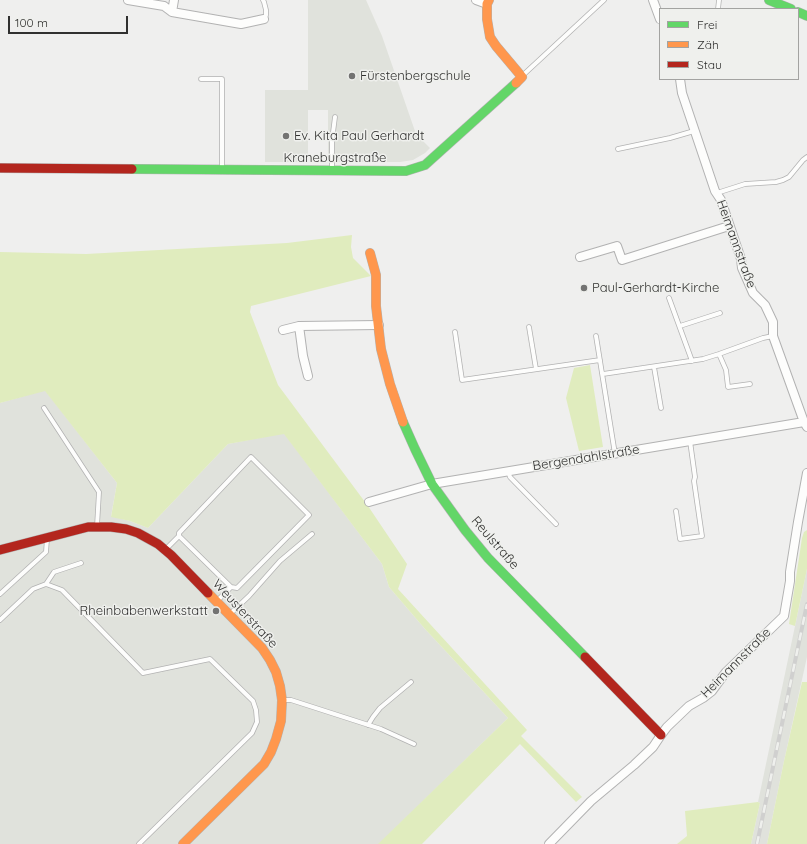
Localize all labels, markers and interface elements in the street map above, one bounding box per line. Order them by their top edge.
scale bar [10,8,130,34]
legend [659,8,799,80]
text: 100 m [15,15,48,30]
text: Frei [697,17,717,32]
text: Zäh [697,37,719,52]
text: Stau [697,57,722,72]
place label: Fürstenbergschule [360,68,471,84]
marker: Fürstenbergschule [347,71,357,81]
place label: Ev. Kita Paul Gerhardt [294,128,424,144]
marker: Ev. Kita Paul Gerhardt [281,131,291,141]
street label: Kraneburgstraße [284,150,386,166]
street label: Heimannstraße [713,198,759,290]
place label: Paul-Gerhardt-Kirche [592,280,719,296]
marker: Paul-Gerhardt-Kirche [579,283,589,293]
street label: Bergendahlstraße [531,442,641,474]
street label: Reulstraße [468,513,522,573]
street label: Weusterstraße [209,576,281,652]
place label: Rheinbabenwerkstatt [80,603,208,619]
marker: Rheinbabenwerkstatt [211,606,221,616]
street label: Heimannstraße [698,625,774,701]

